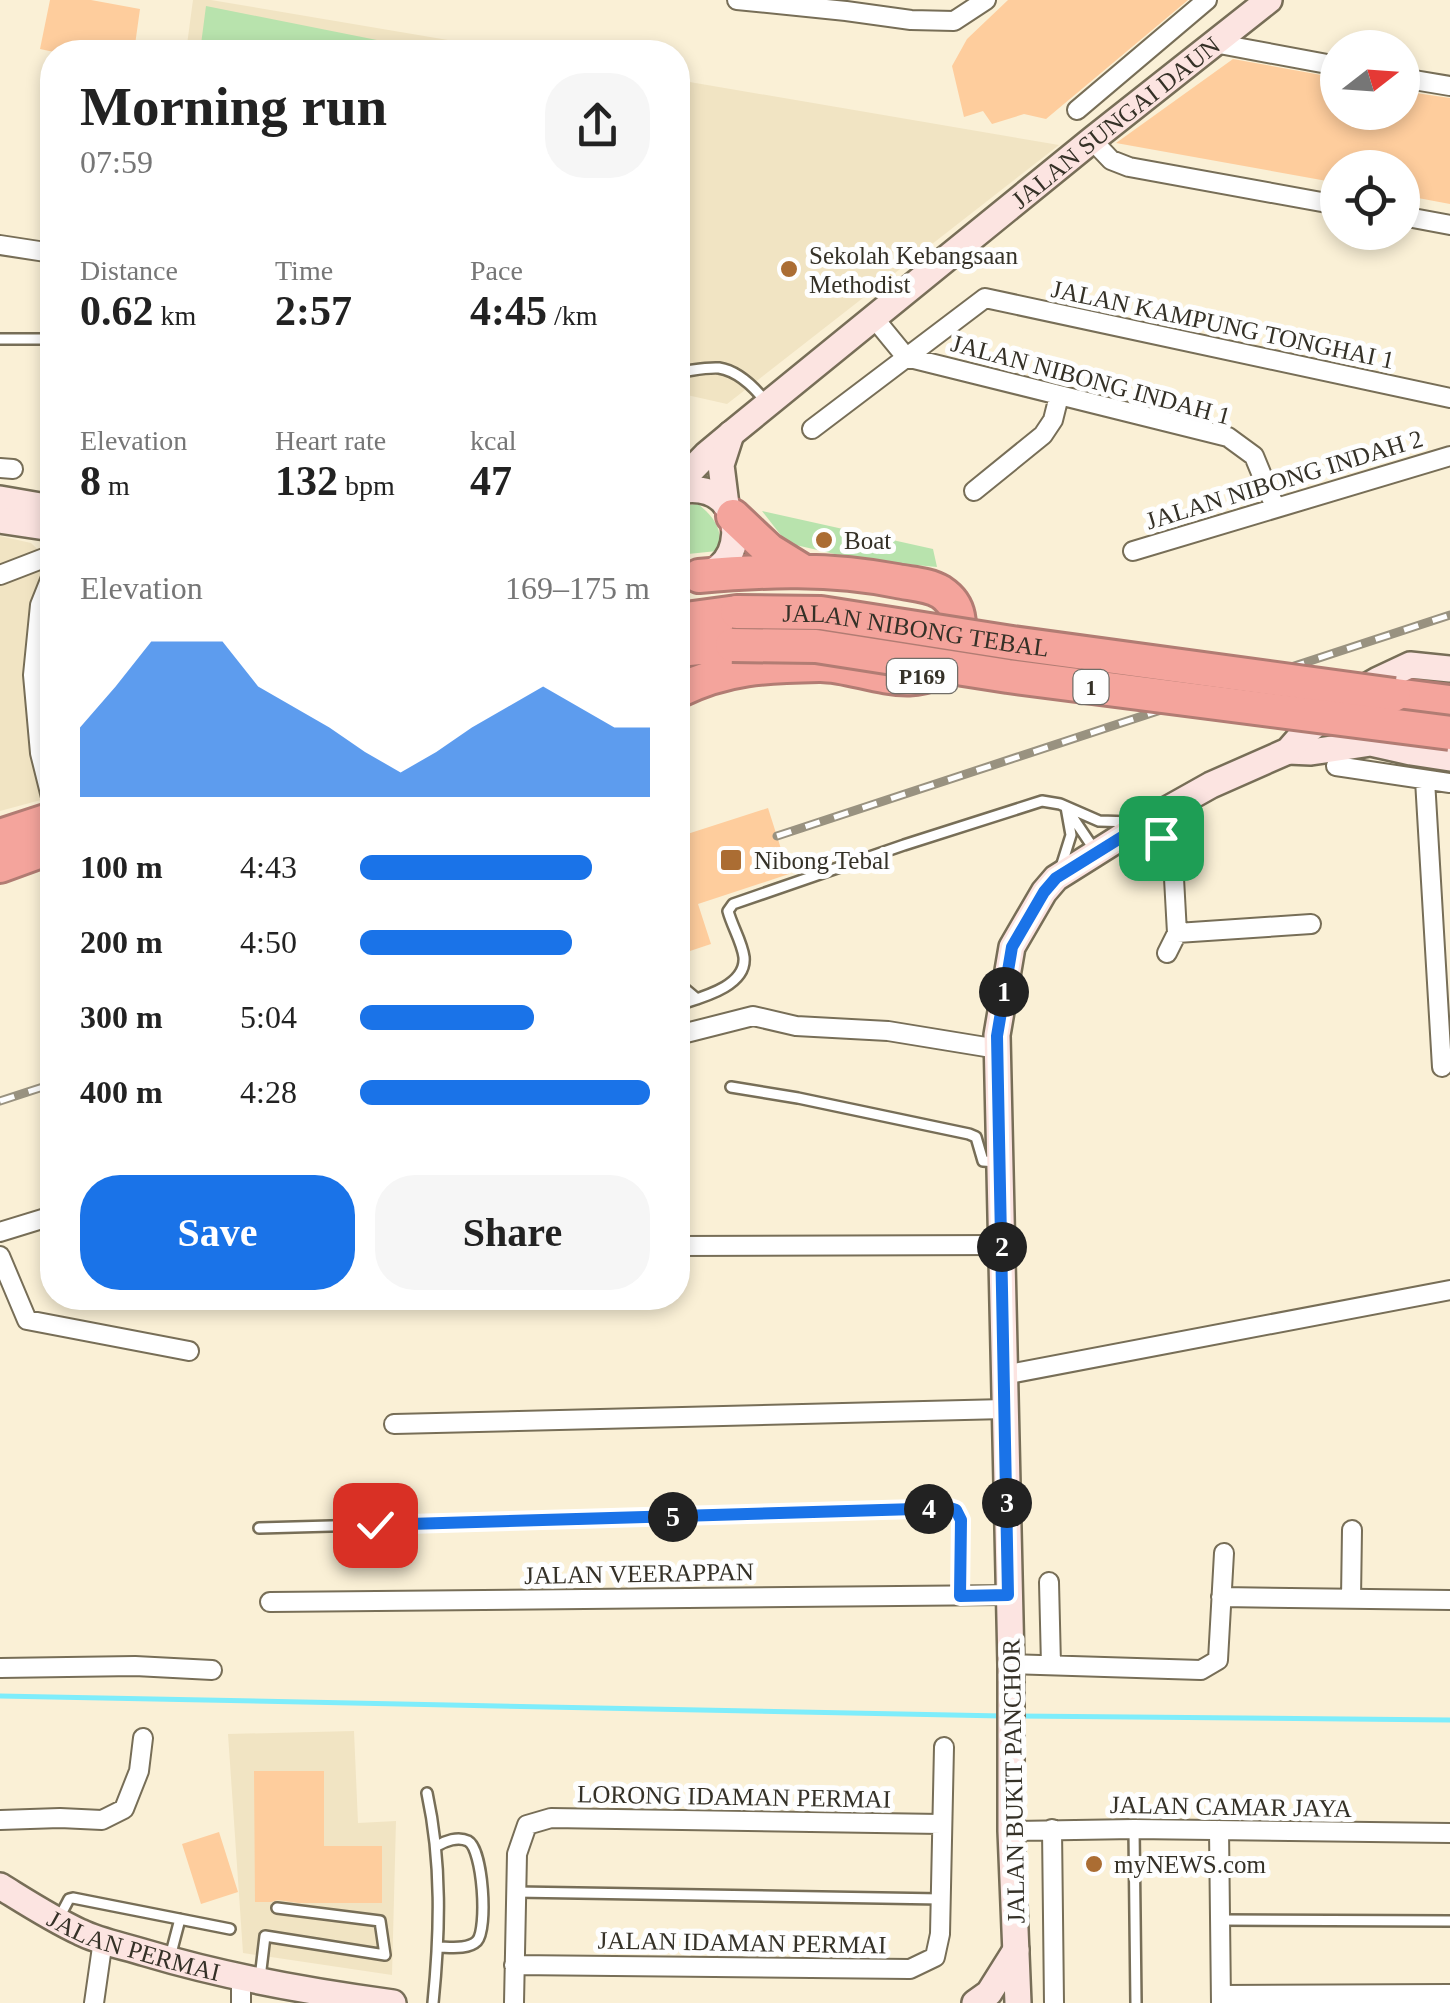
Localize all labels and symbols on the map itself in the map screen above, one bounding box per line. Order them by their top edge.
north arrow [1320,30,1420,130]
street label: JALAN SUNGAI DAUN [1006,31,1225,214]
place label: Sekolah Kebangsaan Methodist [809,242,1018,298]
marker: Sekolah Kebangsaan Methodist [778,258,800,280]
street label: JALAN KAMPUNG TONGHAI 1 [1049,275,1397,374]
street label: JALAN NIBONG INDAH 1 [948,329,1234,430]
street label: JALAN NIBONG INDAH 2 [1142,424,1426,535]
place label: Boat [844,527,891,554]
marker: Boat [813,529,835,551]
street label: JALAN NIBONG TEBAL [782,600,1051,662]
road number: P169 [887,659,957,693]
road number: 1 [1074,670,1108,704]
pin [1119,796,1204,881]
marker: Nibong Tebal [718,847,744,873]
place label: Nibong Tebal [754,847,890,874]
pin: 1 [979,967,1029,1017]
pin: 2 [977,1222,1027,1272]
pin: 3 [982,1478,1032,1528]
pin [333,1483,418,1568]
pin: 4 [904,1484,954,1534]
pin: 5 [648,1492,698,1542]
street label: JALAN VEERAPPAN [524,1558,754,1589]
street label: JALAN BUKIT PANCHOR [998,1638,1029,1924]
street label: LORONG IDAMAN PERMAI [577,1780,891,1813]
street label: JALAN CAMAR JAYA [1110,1791,1352,1822]
place label: myNEWS.com [1114,1851,1267,1878]
marker: myNEWS.com [1083,1853,1105,1875]
street label: JALAN PERMAI [43,1905,223,1986]
street label: JALAN IDAMAN PERMAI [597,1926,887,1959]

